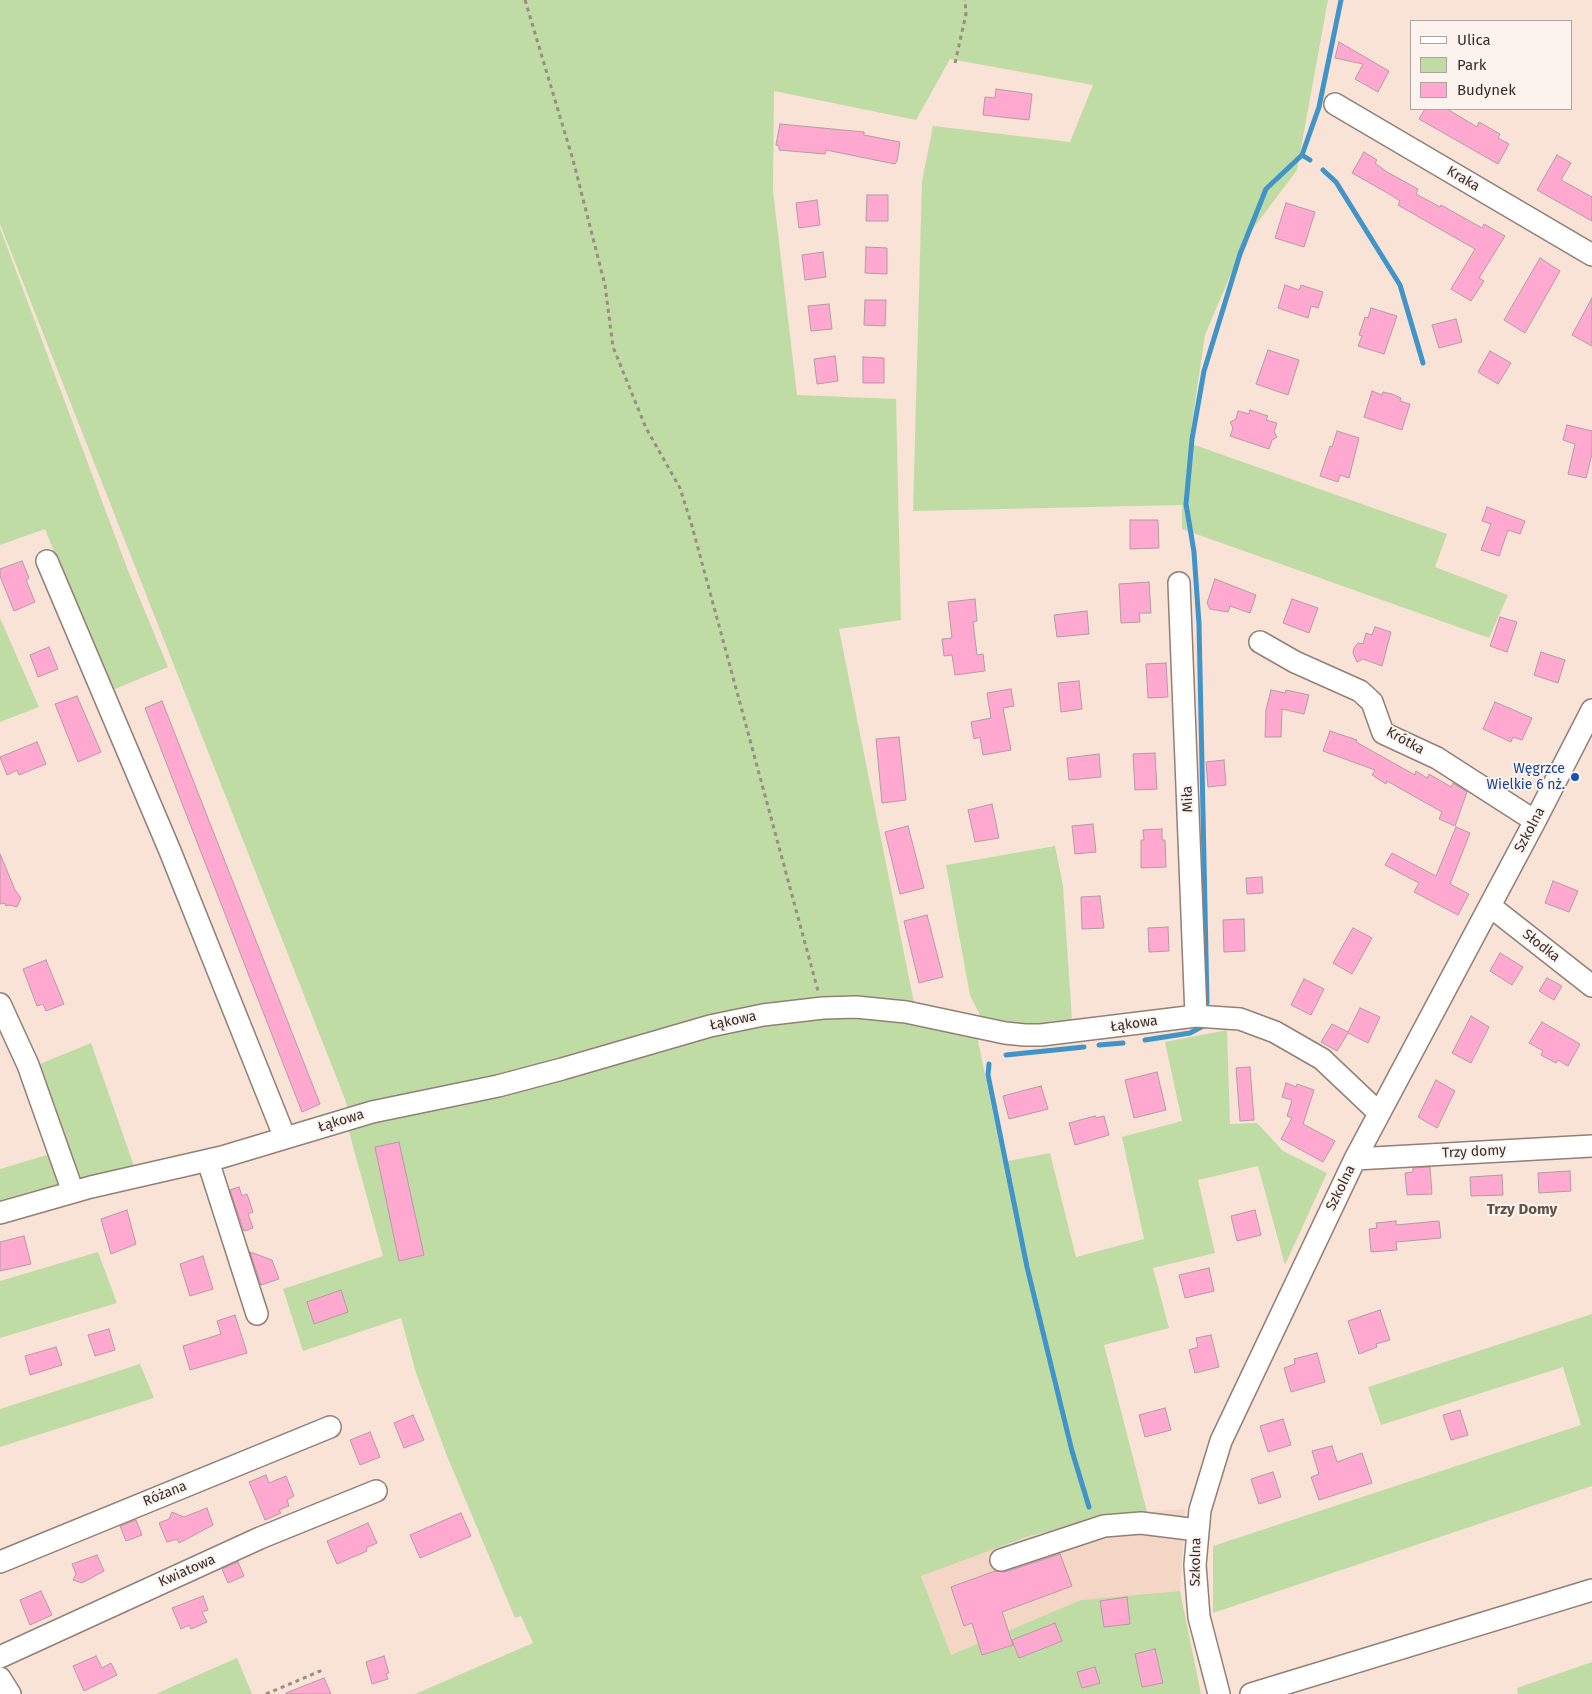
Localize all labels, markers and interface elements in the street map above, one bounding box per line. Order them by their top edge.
legend [1410,20,1572,110]
text: Ulica [1457,31,1491,49]
text: Park [1457,56,1487,74]
text: Budynek [1457,81,1516,99]
street label: Kraka [1443,163,1483,195]
street label: Krótka [1383,724,1427,758]
place label: Węgrzce Wielkie 6 nż. [1486,761,1565,794]
marker: Węgrzce Wielkie 6 nż. [1569,771,1581,783]
street label: Miła [1179,785,1197,813]
street label: Szkolna [1511,805,1549,855]
street label: Słodka [1519,926,1563,966]
street label: Łąkowa [708,1008,758,1034]
street label: Łąkowa [1109,1012,1159,1036]
street label: Łąkowa [316,1106,366,1136]
street label: Trzy domy [1442,1142,1506,1162]
street label: Szkolna [1323,1162,1359,1214]
district label: Trzy Domy [1487,1201,1557,1219]
street label: Różana [141,1478,189,1510]
street label: Szkolna [1187,1537,1205,1587]
street label: Kwiatowa [156,1551,218,1591]

